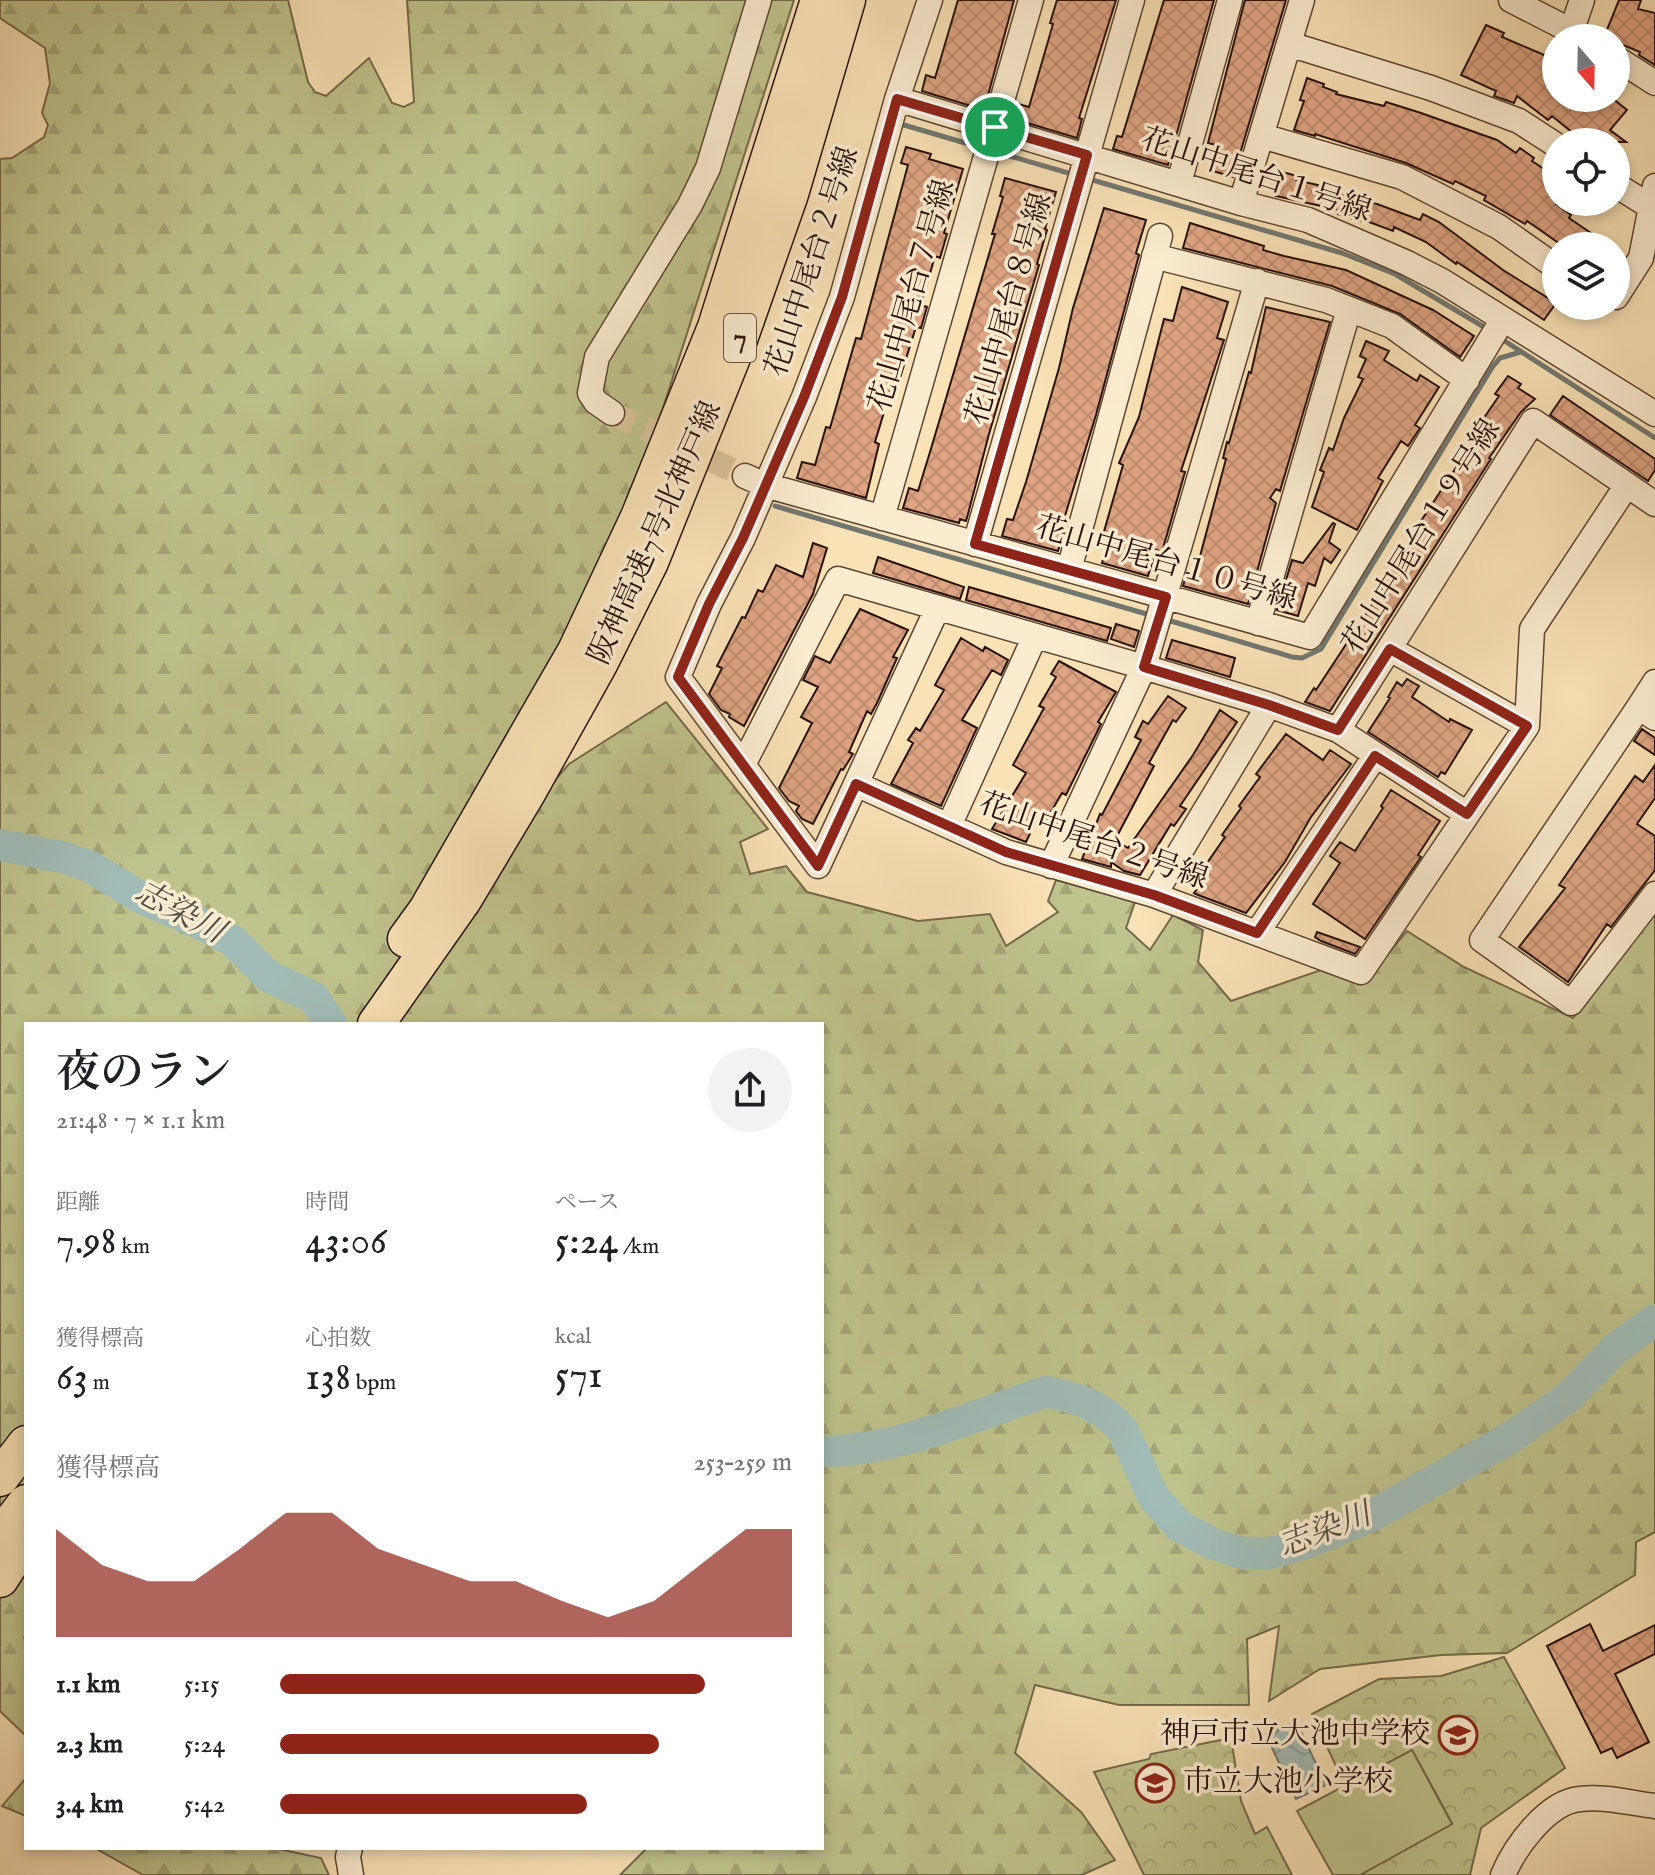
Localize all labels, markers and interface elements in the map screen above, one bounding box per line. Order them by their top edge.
north arrow [1542,24,1630,112]
map controls [1542,24,1630,320]
pin [961,93,1029,161]
icon: arrive [973,105,1017,149]
street label: 花山中尾台１号線 [1136,121,1376,231]
button: locate [1542,128,1630,216]
street label: 花山中尾台２号線 [758,142,868,382]
street label: 花山中尾台７号線 [862,175,964,417]
street label: 花山中尾台８号線 [959,188,1061,430]
button: layers [1542,232,1630,320]
road number: 7 [724,314,756,362]
street label: 阪神高速7号北神戸線 [581,396,731,670]
street label: 花山中尾台１９号線 [1334,412,1510,662]
street label: 花山中尾台１０号線 [1031,509,1301,619]
street label: 花山中尾台２号線 [973,785,1213,899]
water label: 志染川 [127,872,234,955]
text: 夜のラン [56,1046,232,1102]
button: share [708,1048,792,1132]
text: 21:48 · 7 × 1.1 km [56,1104,225,1137]
text: 距離 [56,1189,100,1217]
text: 時間 [305,1189,349,1217]
text: ペース [555,1189,620,1217]
text: 7.98 [56,1217,116,1268]
text: 43:06 [305,1217,387,1268]
text: 5:24 [555,1217,618,1268]
text: km [116,1233,150,1261]
text: /km [618,1233,659,1261]
text: kcal [555,1323,591,1351]
text: 獲得標高 [56,1325,144,1353]
text: 心拍数 [305,1325,371,1353]
text: 571 [555,1351,603,1402]
text: 63 [56,1353,88,1404]
text: 138 [305,1353,351,1404]
text: m [88,1369,110,1397]
text: bpm [351,1369,396,1397]
text: 253–259 m [693,1446,792,1479]
text: 獲得標高 [56,1452,160,1485]
water label: 志染川 [1273,1494,1380,1567]
text: 1.1 km [56,1668,121,1701]
text: 5:15 [184,1668,219,1701]
school or university icon: 神戸市立大池中学校 [1437,1714,1479,1756]
place label: 神戸市立大池中学校 [1160,1716,1430,1754]
text: 2.3 km [56,1728,123,1761]
text: 5:24 [184,1728,225,1761]
school or university icon: 市立大池小学校 [1134,1762,1176,1804]
place label: 市立大池小学校 [1183,1764,1393,1802]
text: 3.4 km [56,1788,124,1821]
text: 5:42 [184,1788,225,1821]

